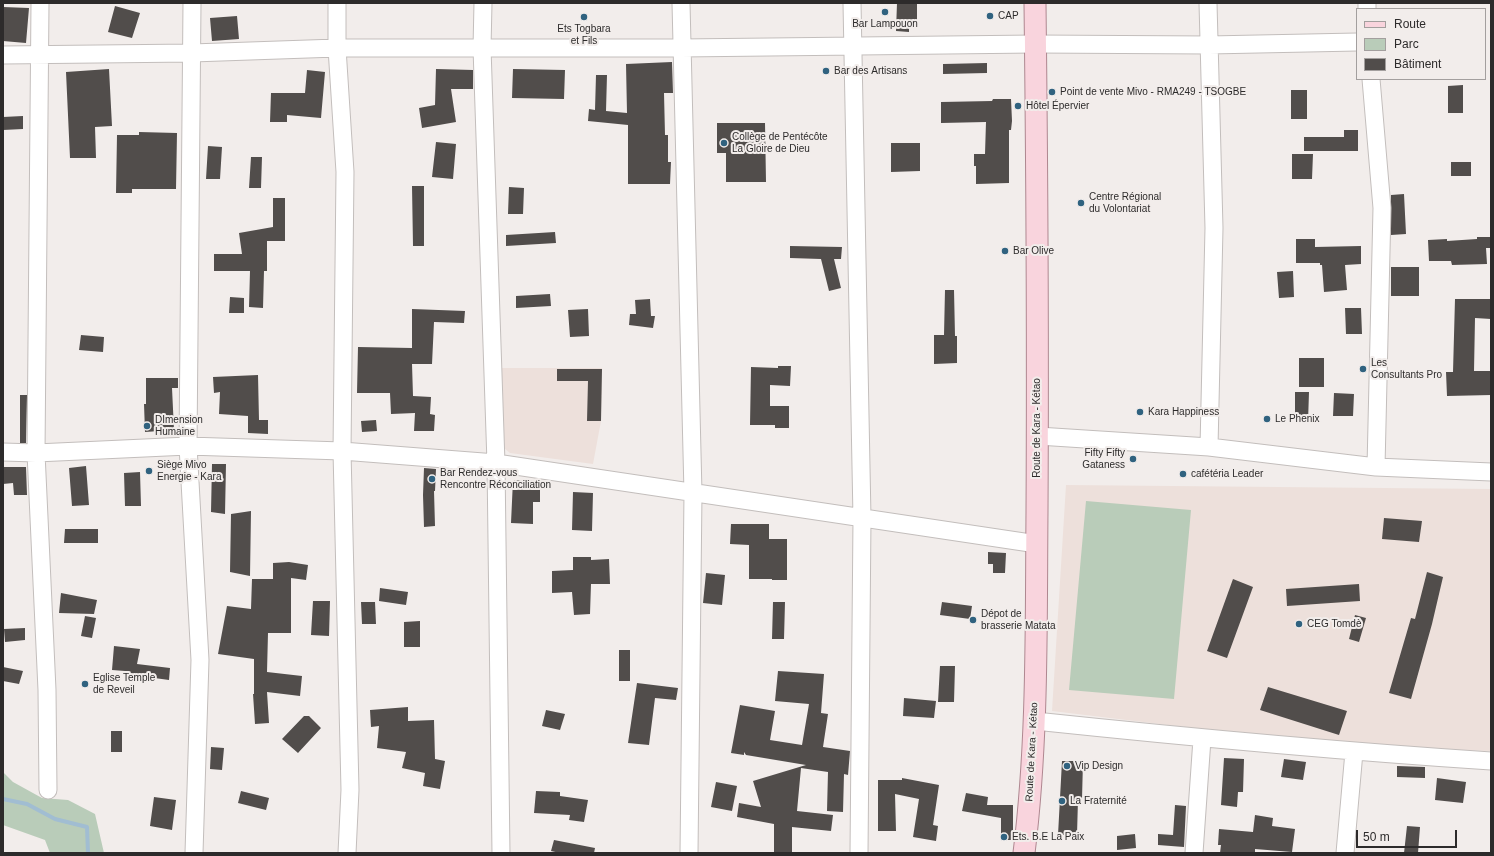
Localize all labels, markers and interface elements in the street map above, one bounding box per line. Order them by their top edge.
marker: Bar Lampouon [880,7,890,17]
legend [1356,8,1486,80]
place label: CAP [998,10,1019,22]
marker: CAP [985,11,995,21]
marker: Ets Togbara et Fils [579,12,589,22]
text: Route [1394,17,1426,31]
place label: Bar Lampouon [852,18,918,30]
place label: Ets Togbara et Fils [557,23,611,46]
text: Parc [1394,37,1419,51]
text: Bâtiment [1394,57,1441,71]
place label: Bar des Artisans [834,65,907,77]
marker: Bar des Artisans [821,66,831,76]
place label: Point de vente Mivo - RMA249 - TSOGBE [1060,86,1246,98]
marker: Point de vente Mivo - RMA249 - TSOGBE [1047,87,1057,97]
place label: Hôtel Épervier [1026,100,1089,112]
marker: Hôtel Épervier [1013,101,1023,111]
place label: Collège de Pentécôte La Gloire de Dieu [732,131,828,154]
marker: Collège de Pentécôte La Gloire de Dieu [719,138,729,148]
place label: Centre Régional du Volontariat [1089,191,1161,214]
marker: Centre Régional du Volontariat [1076,198,1086,208]
place label: Bar Olive [1013,245,1054,257]
marker: Bar Olive [1000,246,1010,256]
place label: Les Consultants Pro [1371,357,1442,380]
marker: Les Consultants Pro [1358,364,1368,374]
street label: Route de Kara - Kétao [1031,378,1043,478]
place label: Kara Happiness [1148,406,1219,418]
marker: Kara Happiness [1135,407,1145,417]
place label: Le Phenix [1275,413,1319,425]
place label: DImension Humaine [155,414,203,438]
marker: Le Phenix [1262,414,1272,424]
marker: DImension Humaine [142,421,152,431]
place label: Fifty Fifty Gataness [1082,447,1125,470]
marker: Fifty Fifty Gataness [1128,454,1138,464]
place label: Siège Mivo Energie - Kara [157,459,221,482]
marker: Siège Mivo Energie - Kara [144,466,154,476]
place label: Bar Rendez-vous Rencontre Réconciliation [440,467,551,490]
place label: cafétéria Leader [1191,468,1263,480]
marker: cafétéria Leader [1178,469,1188,479]
marker: Bar Rendez-vous Rencontre Réconciliation [427,474,437,484]
place label: Dépot de brasserie Matata [981,608,1055,632]
marker: Dépot de brasserie Matata [968,615,978,625]
place label: CEG Tomdè [1307,618,1361,630]
marker: CEG Tomdè [1294,619,1304,629]
place label: Eglise Temple de Reveil [93,672,155,696]
marker: Eglise Temple de Reveil [80,679,90,689]
street label: Route de Kara - Kétao [1023,702,1041,802]
place label: Vip Design [1075,760,1123,772]
marker: Vip Design [1062,761,1072,771]
place label: La Fraternité [1070,795,1127,807]
marker: La Fraternité [1057,796,1067,806]
scale bar [1358,822,1459,848]
text: 50 m [1363,830,1390,844]
place label: Ets. B.E La Paix [1012,831,1084,843]
marker: Ets. B.E La Paix [999,832,1009,842]

